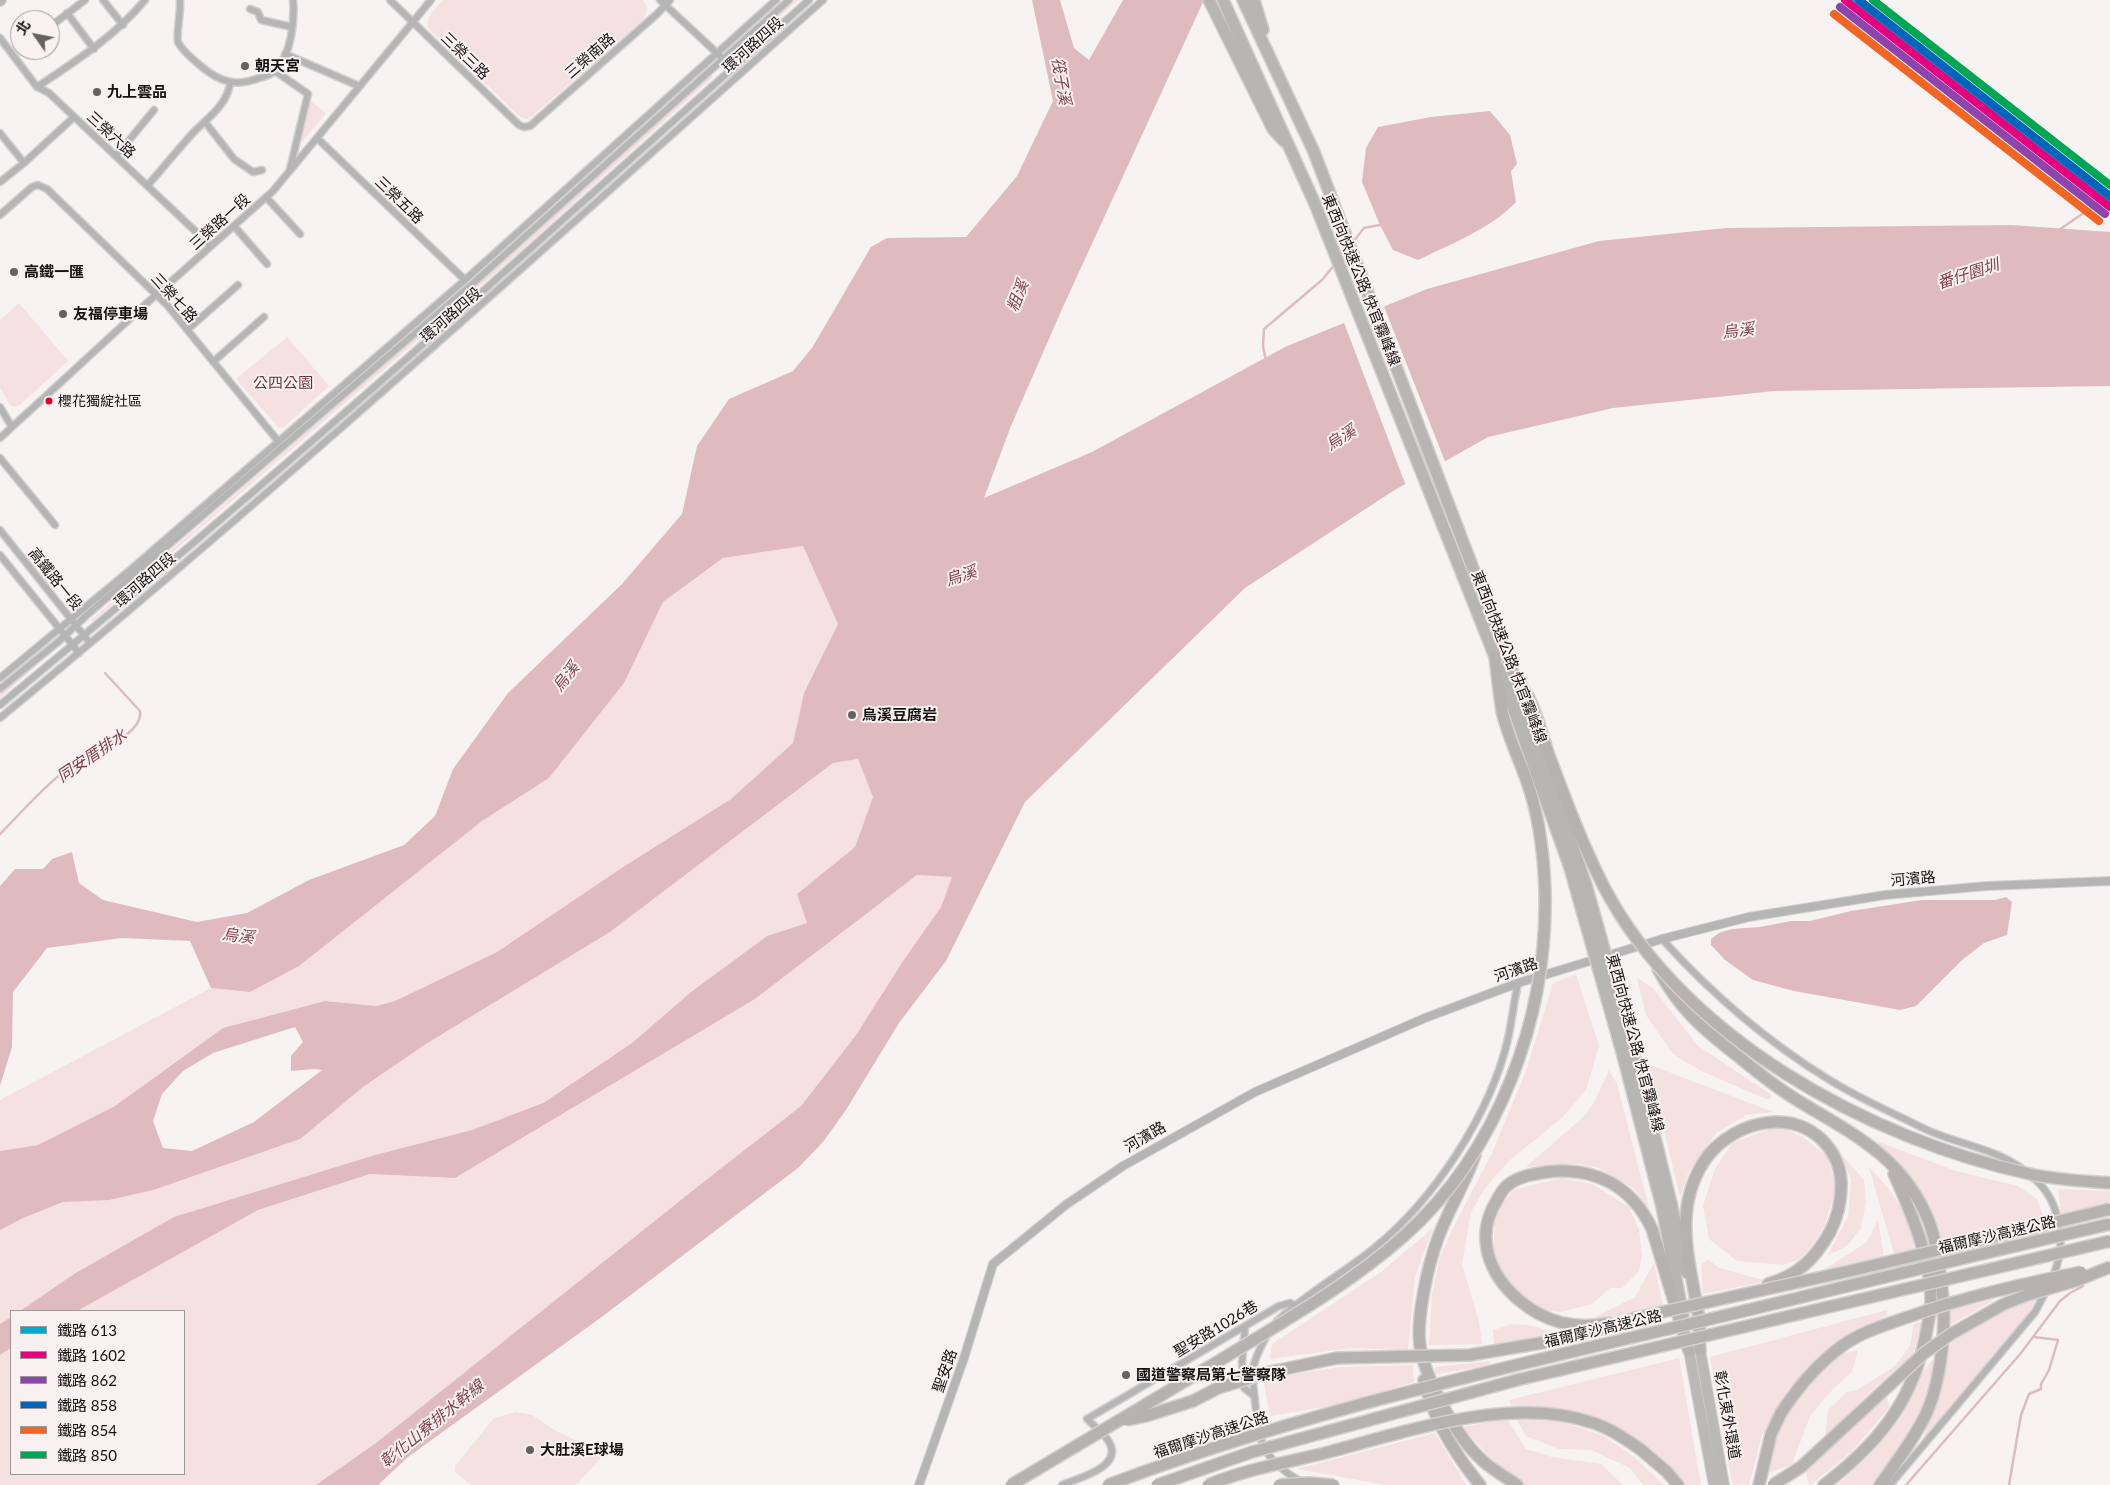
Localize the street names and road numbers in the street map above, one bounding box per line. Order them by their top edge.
street label: 環河路四段 [719,13,787,77]
street label: 三榮三路 [437,29,493,83]
street label: 三榮南路 [561,30,619,82]
street label: 三榮六路 [83,108,139,162]
street label: 三榮五路 [371,173,427,227]
street label: 三榮路一段 [186,190,254,254]
street label: 東西向快速公路 快官霧峰線 [1318,191,1404,369]
street label: 三榮七路 [147,270,201,326]
street label: 環河路四段 [417,284,485,346]
street label: 高鐵路一段 [24,544,86,614]
street label: 環河路四段 [111,549,179,611]
street label: 東西向快速公路 快官霧峰線 [1468,568,1550,746]
street label: 河濱路 [1890,868,1936,890]
street label: 東西向快速公路 快官霧峰線 [1603,952,1667,1134]
street label: 河濱路 [1492,954,1540,986]
street label: 河濱路 [1121,1118,1169,1156]
street label: 福爾摩沙高速公路 [1937,1213,2057,1257]
street label: 聖安路1026巷 [1171,1297,1261,1361]
street label: 福爾摩沙高速公路 [1543,1307,1663,1351]
street label: 聖安路 [929,1347,961,1395]
street label: 彰化東外環道 [1710,1369,1744,1461]
street label: 福爾摩沙高速公路 [1151,1408,1271,1462]

